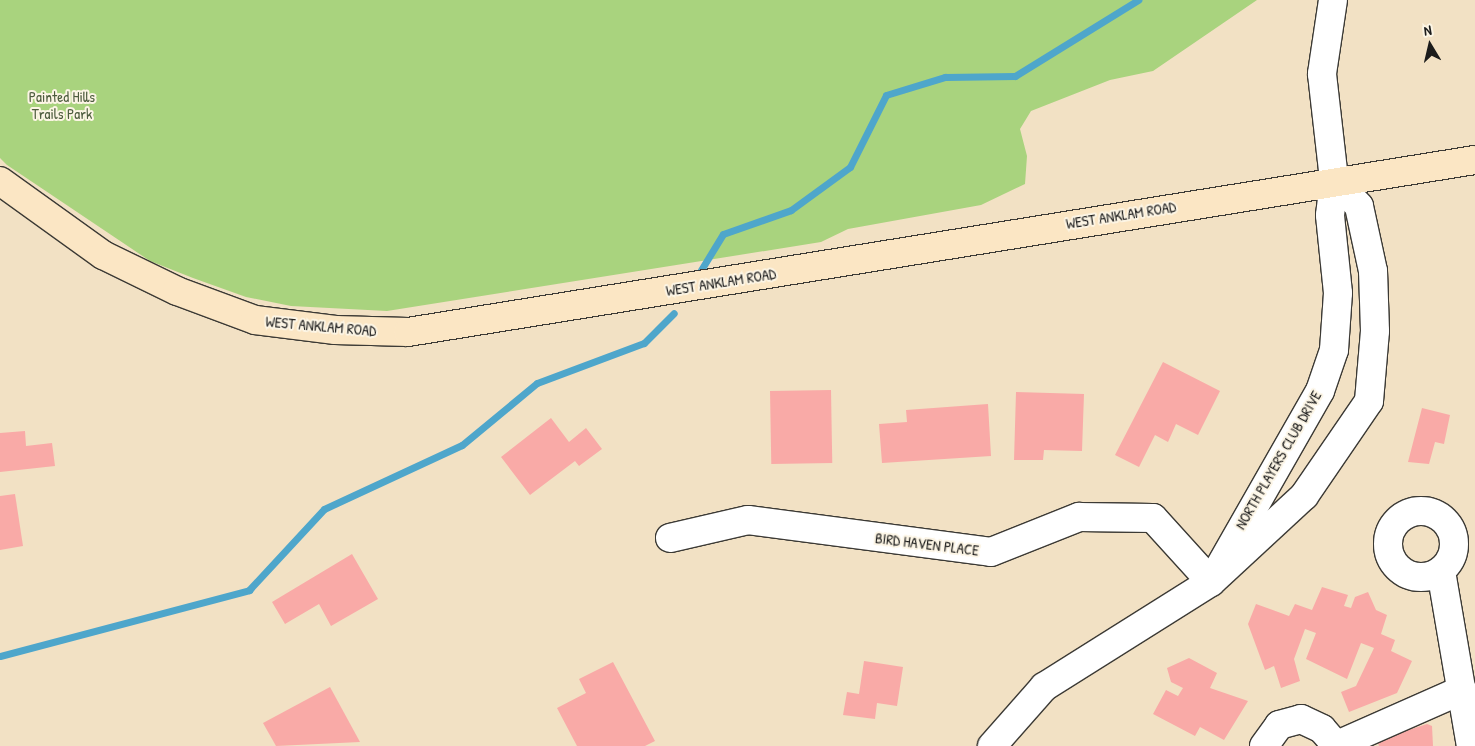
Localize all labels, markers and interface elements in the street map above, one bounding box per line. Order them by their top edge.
north arrow [1405,20,1455,70]
text: N [1422,20,1433,40]
park label: Painted Hills Trails Park [29,87,95,122]
street label: WEST ANKLAM ROAD [1065,197,1177,233]
street label: WEST ANKLAM ROAD [665,264,777,300]
street label: WEST ANKLAM ROAD [265,312,377,340]
street label: NORTH PLAYERS CLUB DRIVE [1231,388,1325,532]
street label: BIRD HAVEN PLACE [874,529,980,559]

